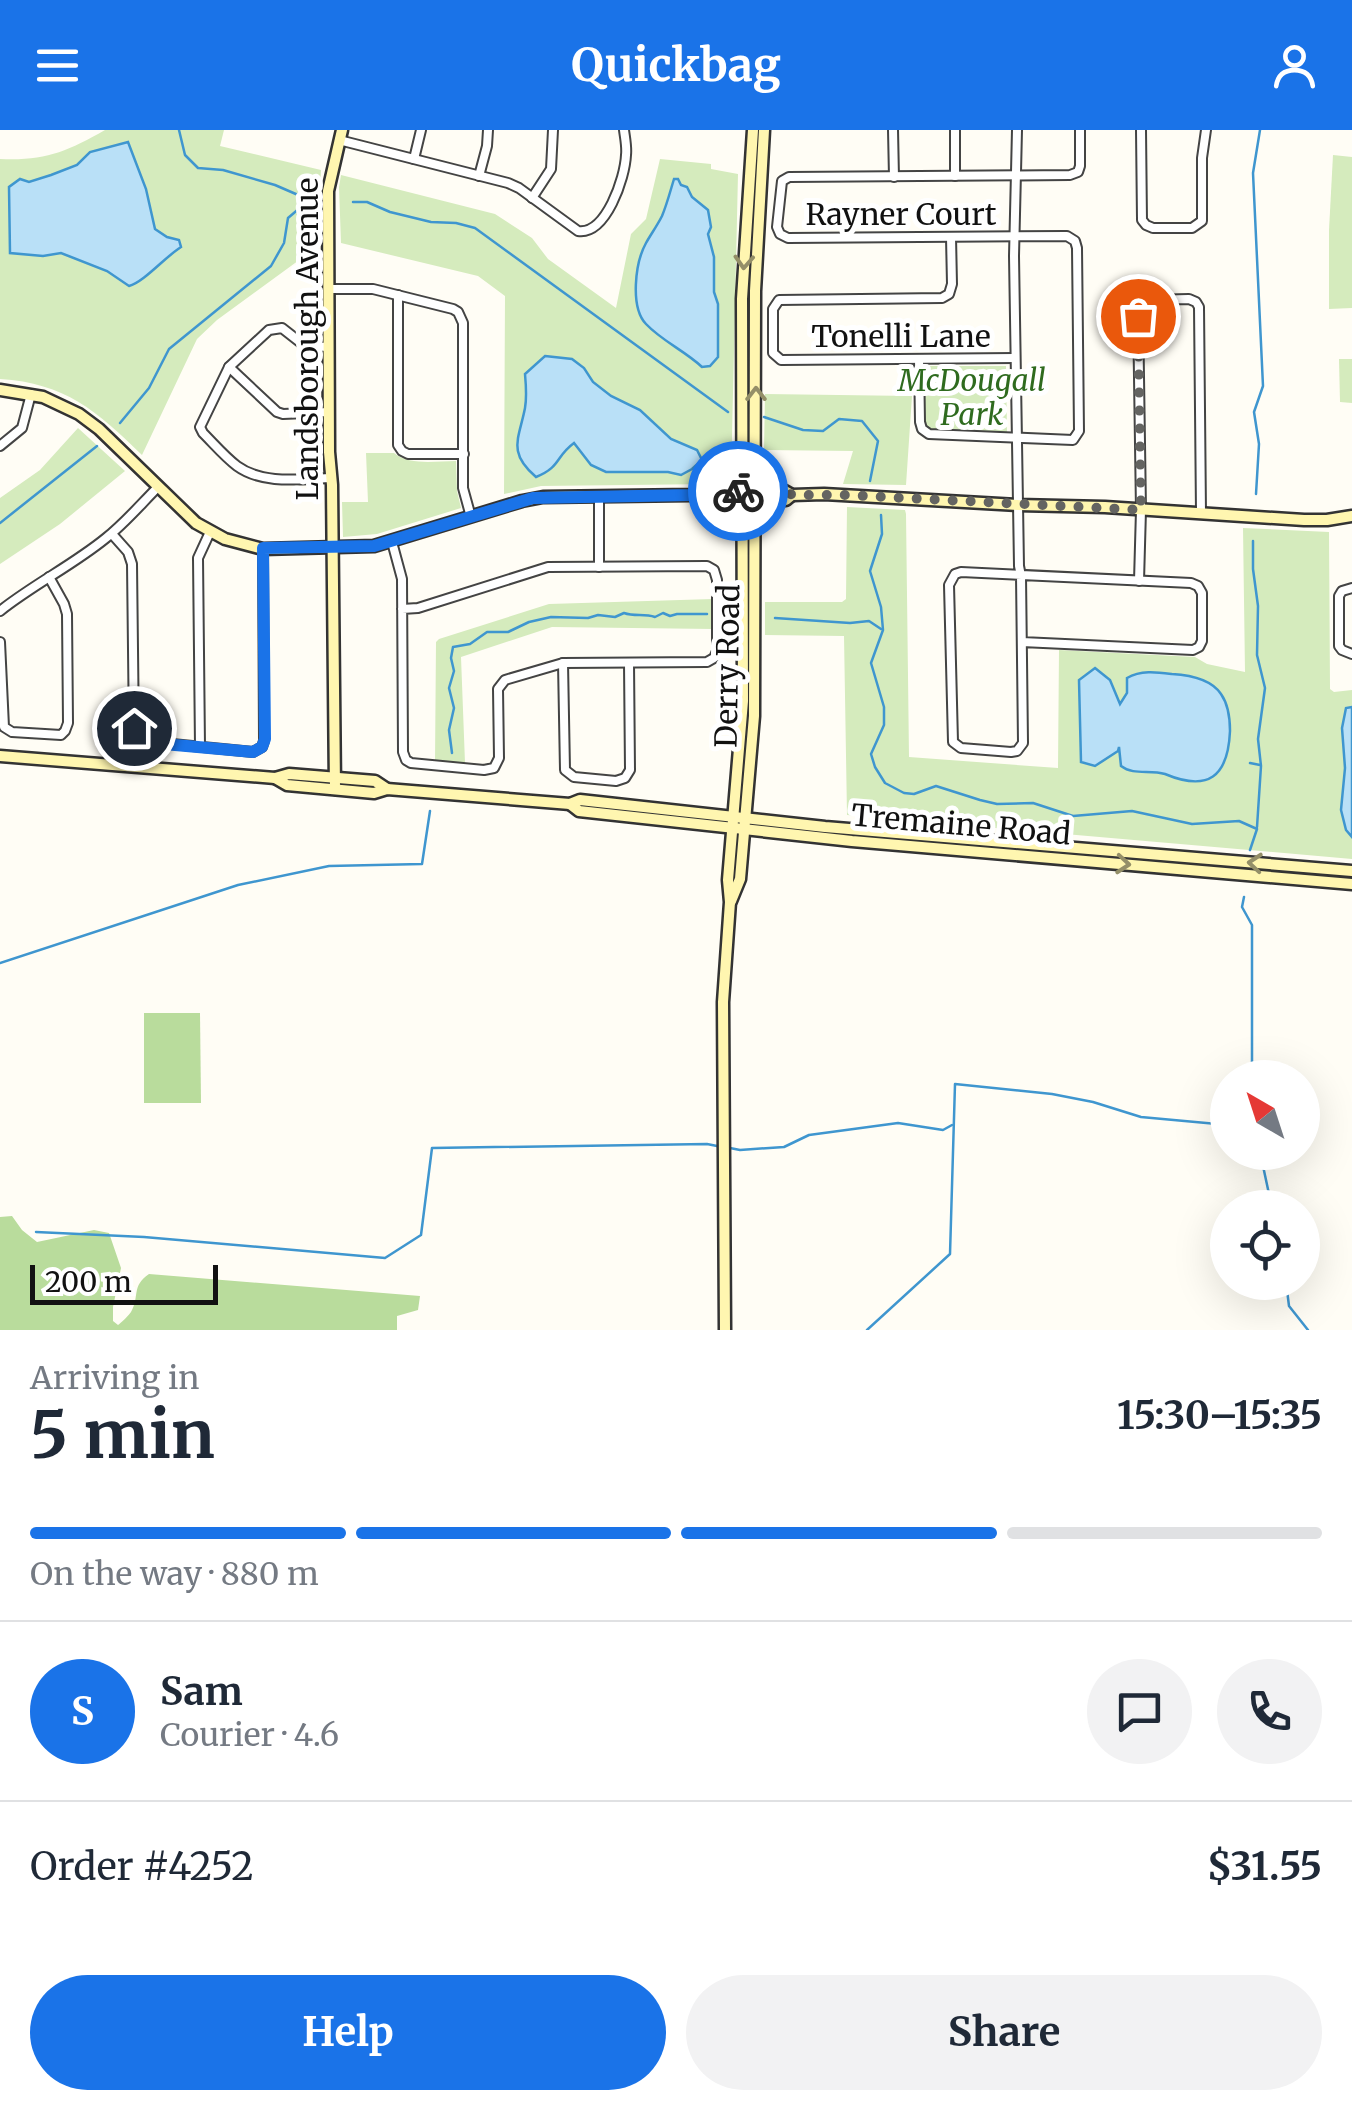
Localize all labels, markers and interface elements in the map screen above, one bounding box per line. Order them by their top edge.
text: Quickbag [571,37,781,93]
icon: menu [30,38,85,93]
icon: person [1267,38,1322,93]
street label: Landsborough Avenue [288,178,326,500]
street label: Rayner Court [806,195,997,233]
one-way arrow [734,255,755,271]
pin [1096,274,1181,359]
icon: bag [1111,289,1166,344]
street label: Tonelli Lane [811,317,991,355]
park label: McDougall Park [896,361,1046,433]
one-way arrow [745,385,767,400]
courier [688,441,788,541]
icon: bike [711,464,766,519]
street label: Derry Road [707,584,747,748]
pin [92,686,177,771]
icon: home [107,701,162,756]
street label: Tremaine Road [850,795,1072,853]
one-way arrow [1246,852,1262,874]
one-way arrow [1116,853,1132,875]
north arrow [1210,1060,1320,1170]
map controls [1210,1060,1320,1300]
button: locate [1210,1190,1320,1300]
scale bar [30,1260,218,1304]
text: 200 m [45,1264,132,1300]
text: Arriving in [30,1358,199,1398]
text: 15:30–15:35 [1117,1392,1322,1439]
text: 5 min [30,1394,215,1476]
text: On the way · 880 m [30,1554,319,1594]
button: chat [1087,1659,1192,1764]
button: phone [1217,1659,1322,1764]
text: Sam [160,1668,243,1715]
text: S [71,1688,94,1735]
text: Courier · 4.6 [160,1715,339,1755]
text: Order #4252 [30,1843,254,1890]
text: $31.55 [1207,1843,1322,1890]
button: Help [30,1975,666,2090]
button: Share [686,1975,1322,2090]

